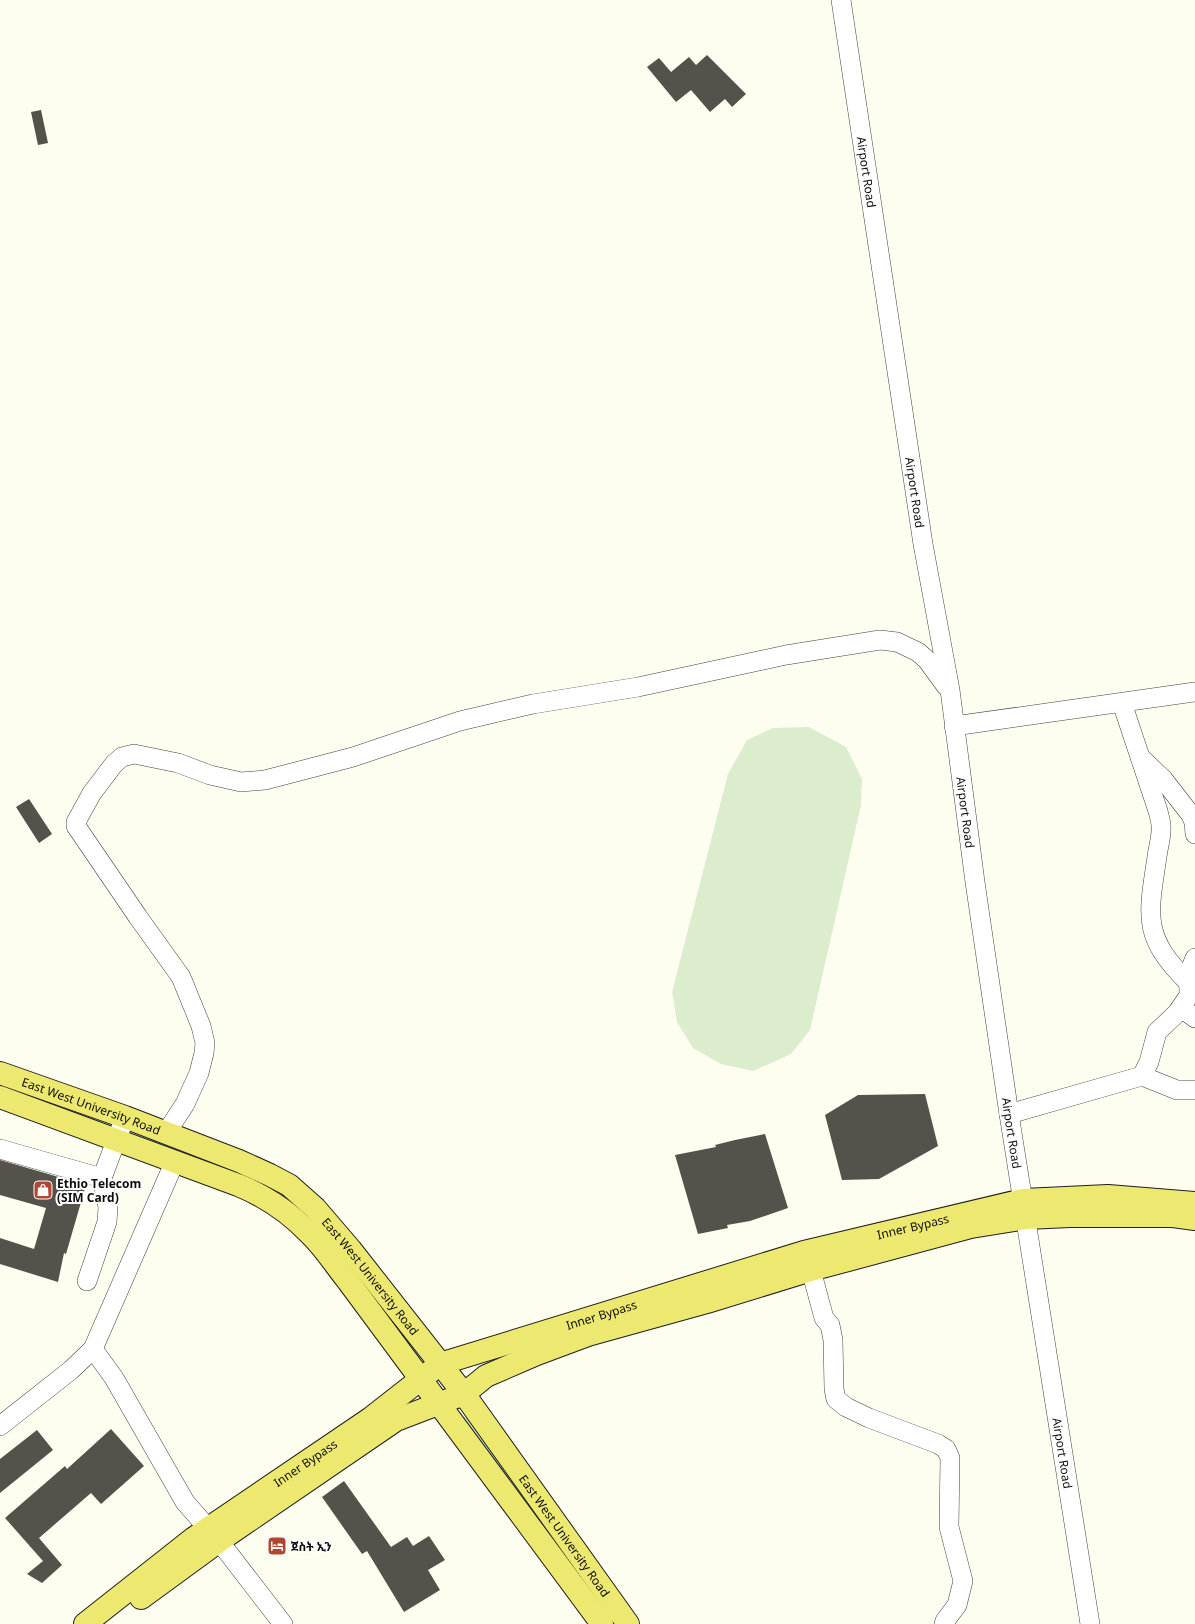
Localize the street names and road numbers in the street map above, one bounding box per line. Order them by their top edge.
street label: Airport Road [853,135,881,209]
street label: Airport Road [901,456,929,529]
street label: Airport Road [953,776,979,849]
street label: East West University Road [20,1073,163,1138]
street label: Airport Road [998,1096,1026,1170]
street label: Inner Bypass [875,1209,951,1243]
street label: East West University Road [318,1214,423,1339]
street label: Inner Bypass [564,1295,639,1333]
street label: Airport Road [1049,1416,1077,1490]
street label: Inner Bypass [270,1435,340,1490]
street label: East West University Road [515,1471,614,1600]

